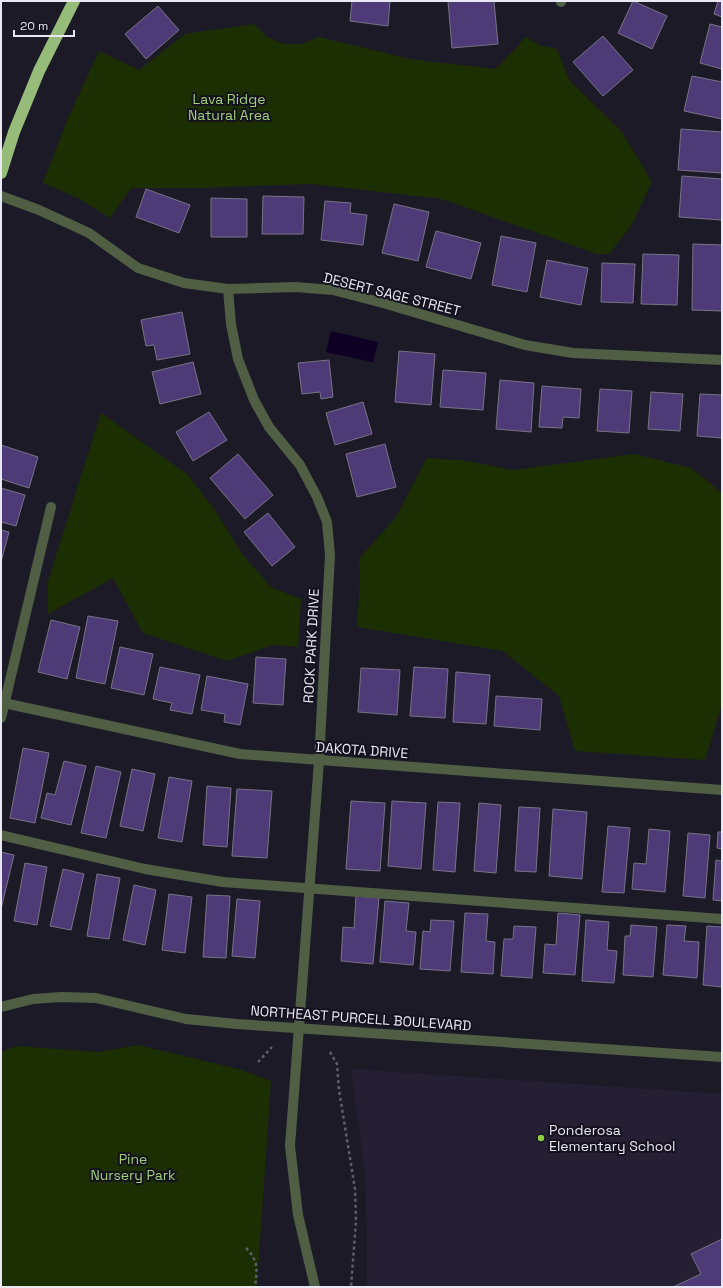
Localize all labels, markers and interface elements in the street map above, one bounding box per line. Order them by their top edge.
scale bar [14,12,74,38]
text: 20 m [20,18,48,34]
park label: Lava Ridge Natural Area [188,90,270,124]
street label: DESERT SAGE STREET [321,268,463,320]
street label: ROCK PARK DRIVE [299,588,323,704]
street label: DAKOTA DRIVE [315,738,409,762]
street label: NORTHEAST PURCELL BOULEVARD [250,1001,472,1035]
place label: Ponderosa Elementary School [549,1121,675,1155]
marker: Ponderosa Elementary School [536,1133,546,1143]
park label: Pine Nursery Park [90,1150,176,1184]

